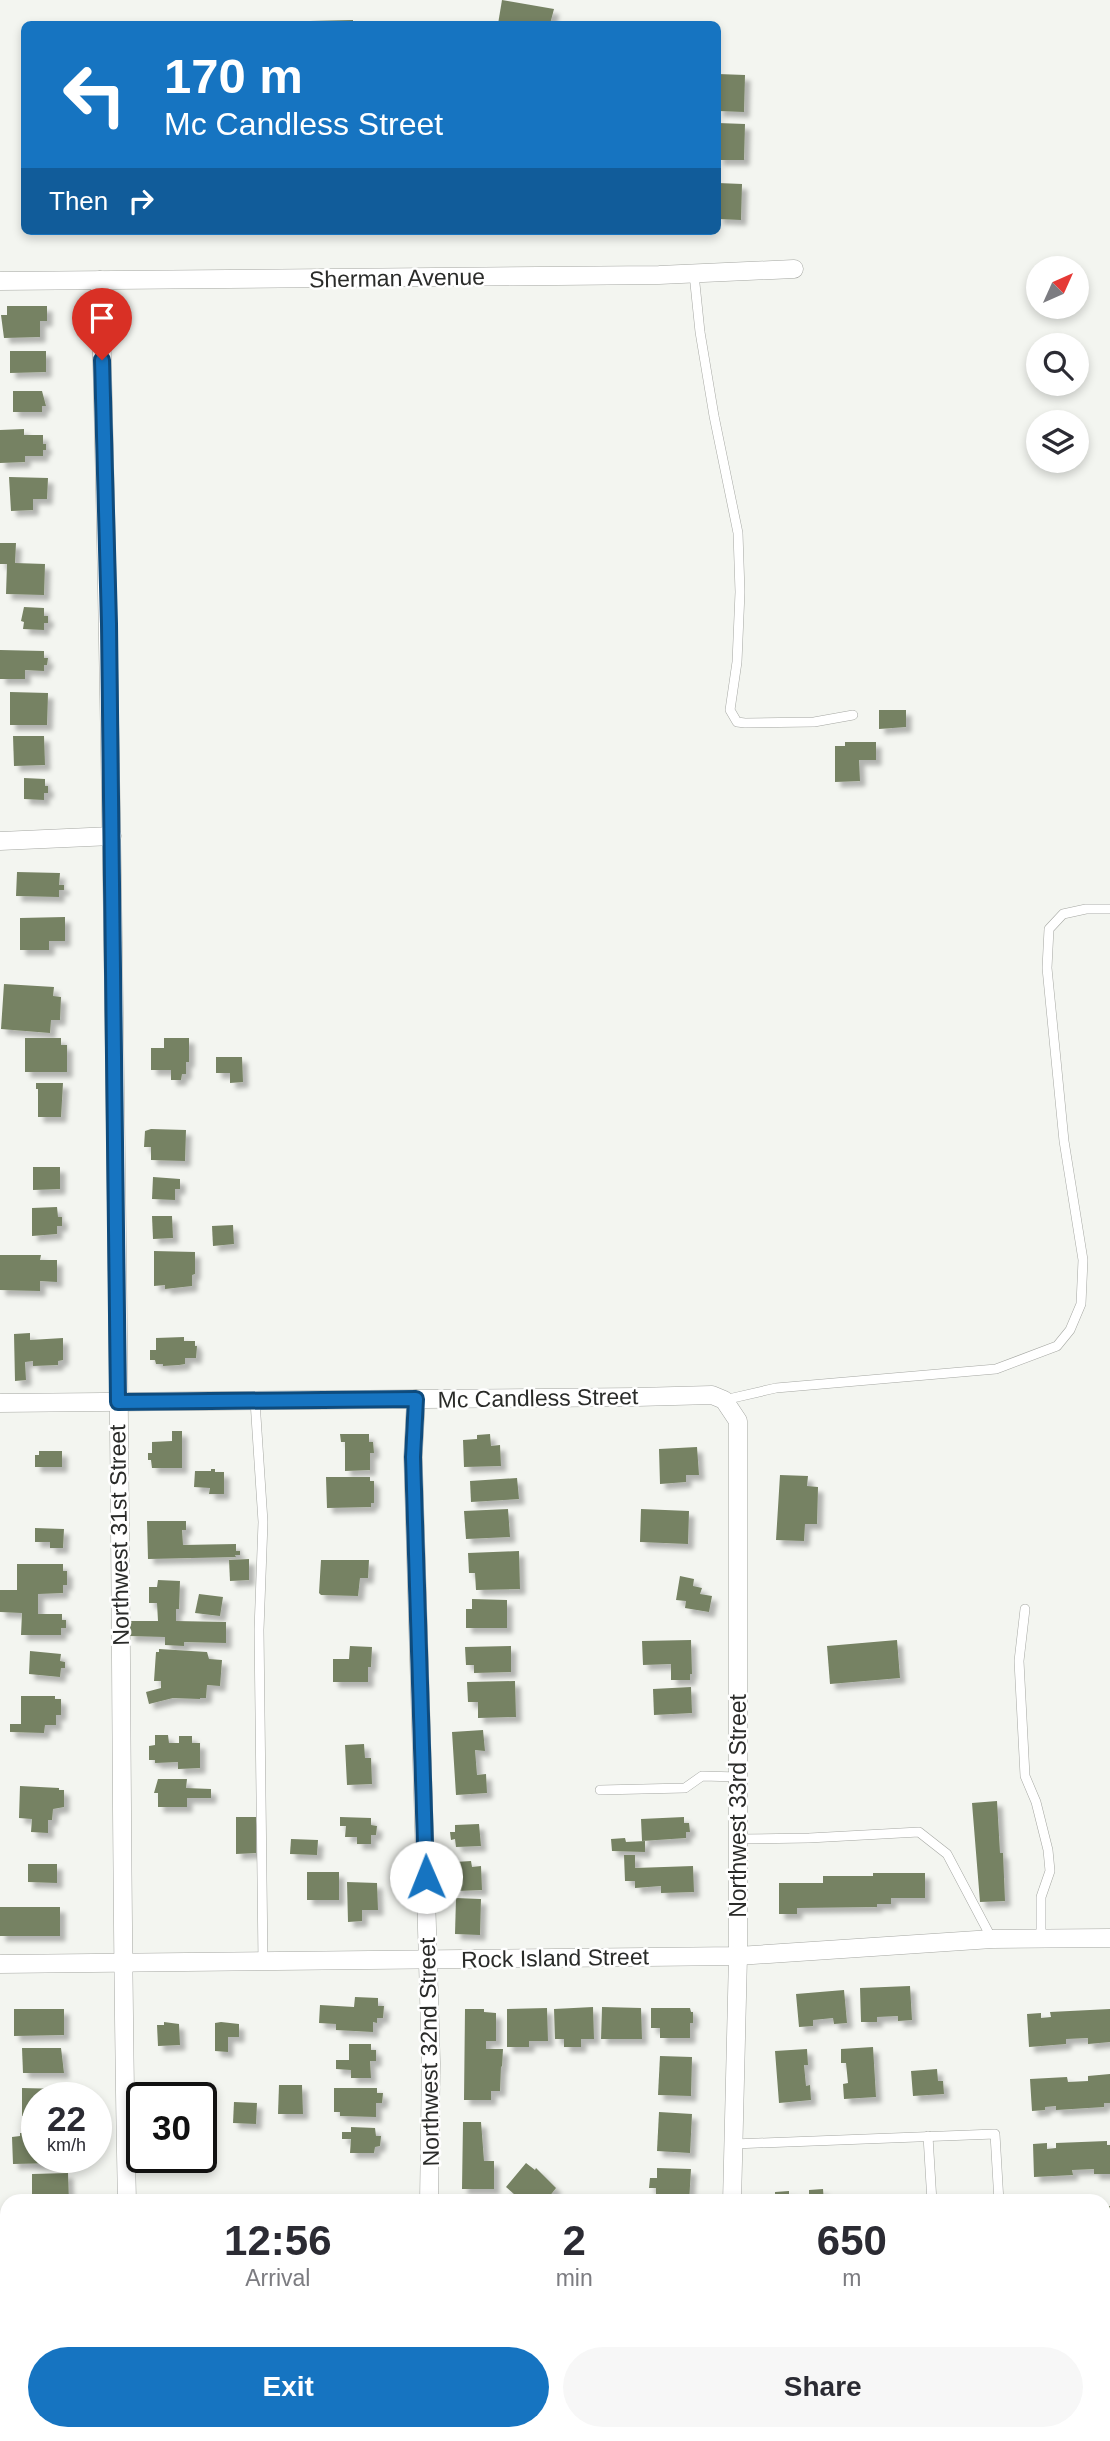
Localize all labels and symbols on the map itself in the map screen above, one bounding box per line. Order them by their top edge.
north arrow [1026,256,1088,318]
street label: Sherman Avenue [309,263,485,293]
pin [72,288,132,360]
street label: Mc Candless Street [437,1383,639,1413]
street label: Northwest 31st Street [104,1424,134,1646]
street label: Northwest 33rd Street [725,1694,751,1918]
position arrow [389,1840,463,1914]
street label: Northwest 32nd Street [414,1937,444,2167]
street label: Rock Island Street [461,1943,650,1973]
speed limit sign: 30 [126,2082,217,2173]

